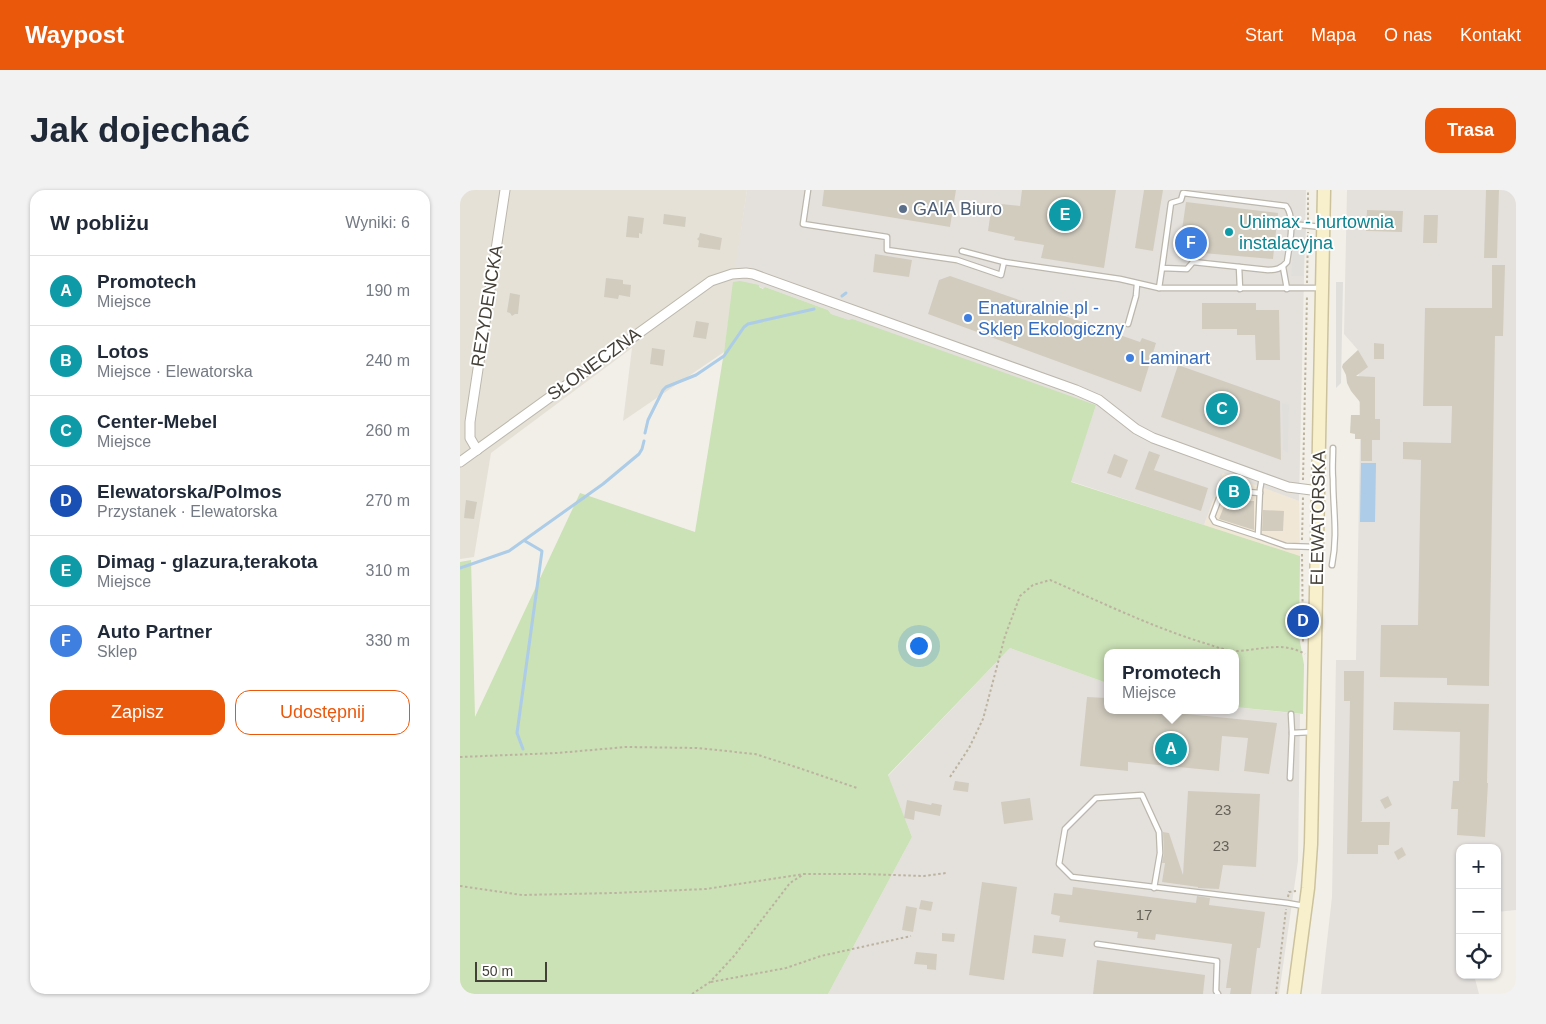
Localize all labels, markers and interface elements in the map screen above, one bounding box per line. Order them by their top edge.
text: Waypost [25,21,124,48]
text: Start [1245,25,1283,45]
text: Mapa [1311,25,1356,45]
text: O nas [1384,25,1432,45]
text: Kontakt [1460,25,1521,45]
button: Trasa [1425,108,1516,153]
text: Jak dojechać [30,110,250,149]
pin: E [1049,196,1081,234]
place label: GAIA Biuro [913,199,1002,219]
marker: GAIA Biuro [897,203,909,215]
text: W pobliżu [50,211,149,234]
place label: Unimax - hurtownia instalacyjna [1239,212,1395,253]
text: Wyniki: 6 [345,214,410,231]
pin: F [1175,224,1207,262]
marker: Unimax - hurtownia instalacyjna [1223,226,1235,238]
street label: REZYDENCKA [467,244,507,368]
text: Promotech [97,271,196,292]
text: A [60,282,72,299]
text: 190 m [366,282,410,299]
text: Miejsce [97,293,151,310]
place label: Enaturalnie.pl - Sklep Ekologiczny [978,298,1124,339]
marker: Enaturalnie.pl - Sklep Ekologiczny [962,312,974,324]
street label: SŁONECZNA [544,324,644,404]
text: Lotos [97,341,149,362]
place label: Laminart [1140,348,1210,368]
text: B [60,352,72,369]
text: 240 m [366,352,410,369]
marker: Laminart [1124,352,1136,364]
text: Miejsce · Elewatorska [97,363,253,380]
pin: C [1206,390,1238,428]
text: Center-Mebel [97,411,217,432]
text: C [60,422,72,439]
text: 260 m [366,422,410,439]
text: Miejsce [97,433,151,450]
street label: ELEWATORSKA [1307,450,1329,586]
pin: B [1218,473,1250,511]
text: Elewatorska/Polmos [97,481,282,502]
text: D [60,492,72,509]
text: 270 m [366,492,410,509]
text: Przystanek · Elewatorska [97,503,278,520]
text: Dimag - glazura,terakota [97,551,318,572]
text: E [61,562,71,579]
text: 310 m [366,562,410,579]
text: Miejsce [97,573,151,590]
pin: D [1287,602,1319,640]
text: Auto Partner [97,621,212,642]
text: F [61,632,71,649]
text: 330 m [366,632,410,649]
your location [906,633,932,659]
text: Sklep [97,643,137,660]
popup [1104,649,1239,714]
text: Promotech [1122,662,1221,683]
text: Miejsce [1122,684,1176,701]
button: Zapisz [50,690,225,735]
button: Udostępnij [235,690,410,735]
pin: A [1155,730,1187,768]
house number: 23 [1215,801,1231,818]
house number: 23 [1213,837,1229,854]
map controls [1456,844,1501,979]
button: + [1456,844,1501,889]
button: − [1456,889,1501,934]
house number: 17 [1136,906,1152,923]
button: locate [1456,934,1501,979]
scale bar [475,959,548,982]
text: 50 m [482,963,513,979]

